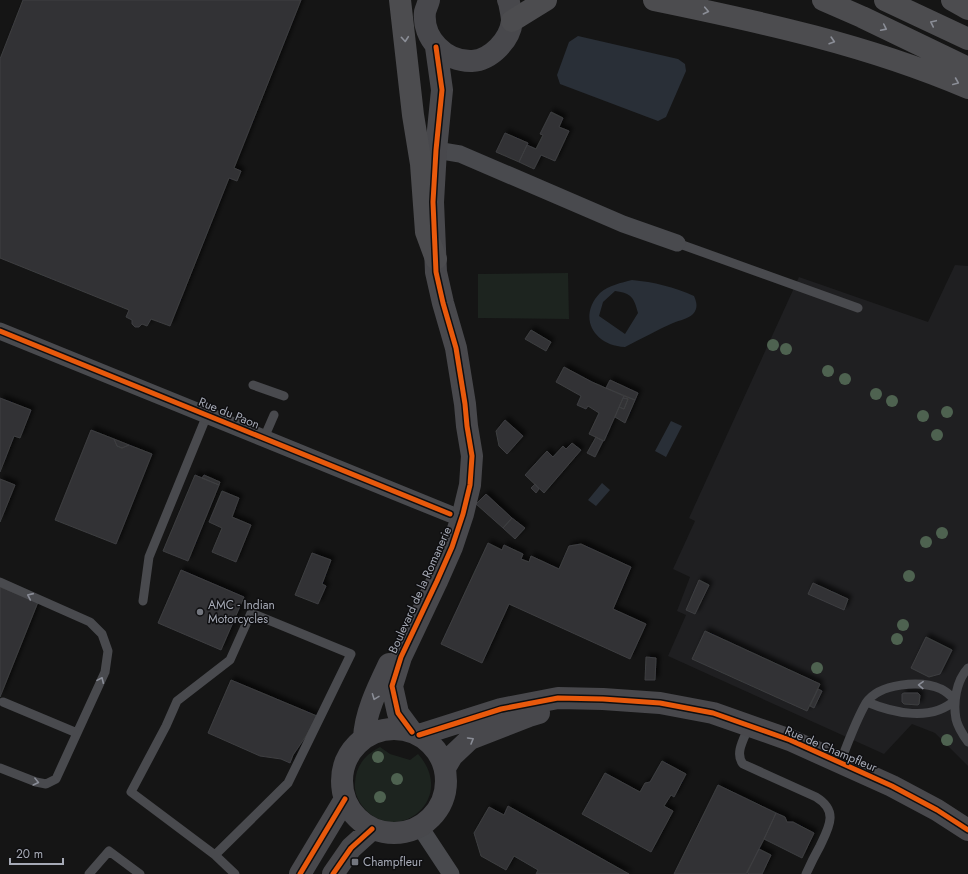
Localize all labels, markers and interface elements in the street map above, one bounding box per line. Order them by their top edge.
one-way arrow [703,6,709,14]
one-way arrow [929,20,937,28]
one-way arrow [880,23,887,31]
one-way arrow [400,36,409,42]
one-way arrow [829,36,836,45]
one-way arrow [952,78,959,86]
street label: Rue du Paon [196,393,262,433]
street label: Boulevard de la Romanerie [384,524,456,656]
one-way arrow [27,593,35,601]
place label: AMC - Indian Motorcycles [208,596,275,628]
marker: AMC - Indian Motorcycles [195,607,205,617]
one-way arrow [96,677,104,684]
one-way arrow [918,680,924,689]
one-way arrow [371,693,379,700]
street label: Rue de Champfleur [782,721,881,777]
one-way arrow [467,738,474,745]
one-way arrow [33,777,40,785]
scale bar [10,840,63,866]
text: 20 m [16,845,43,863]
place label: Champfleur [363,853,423,871]
marker: Champfleur [350,857,360,867]

